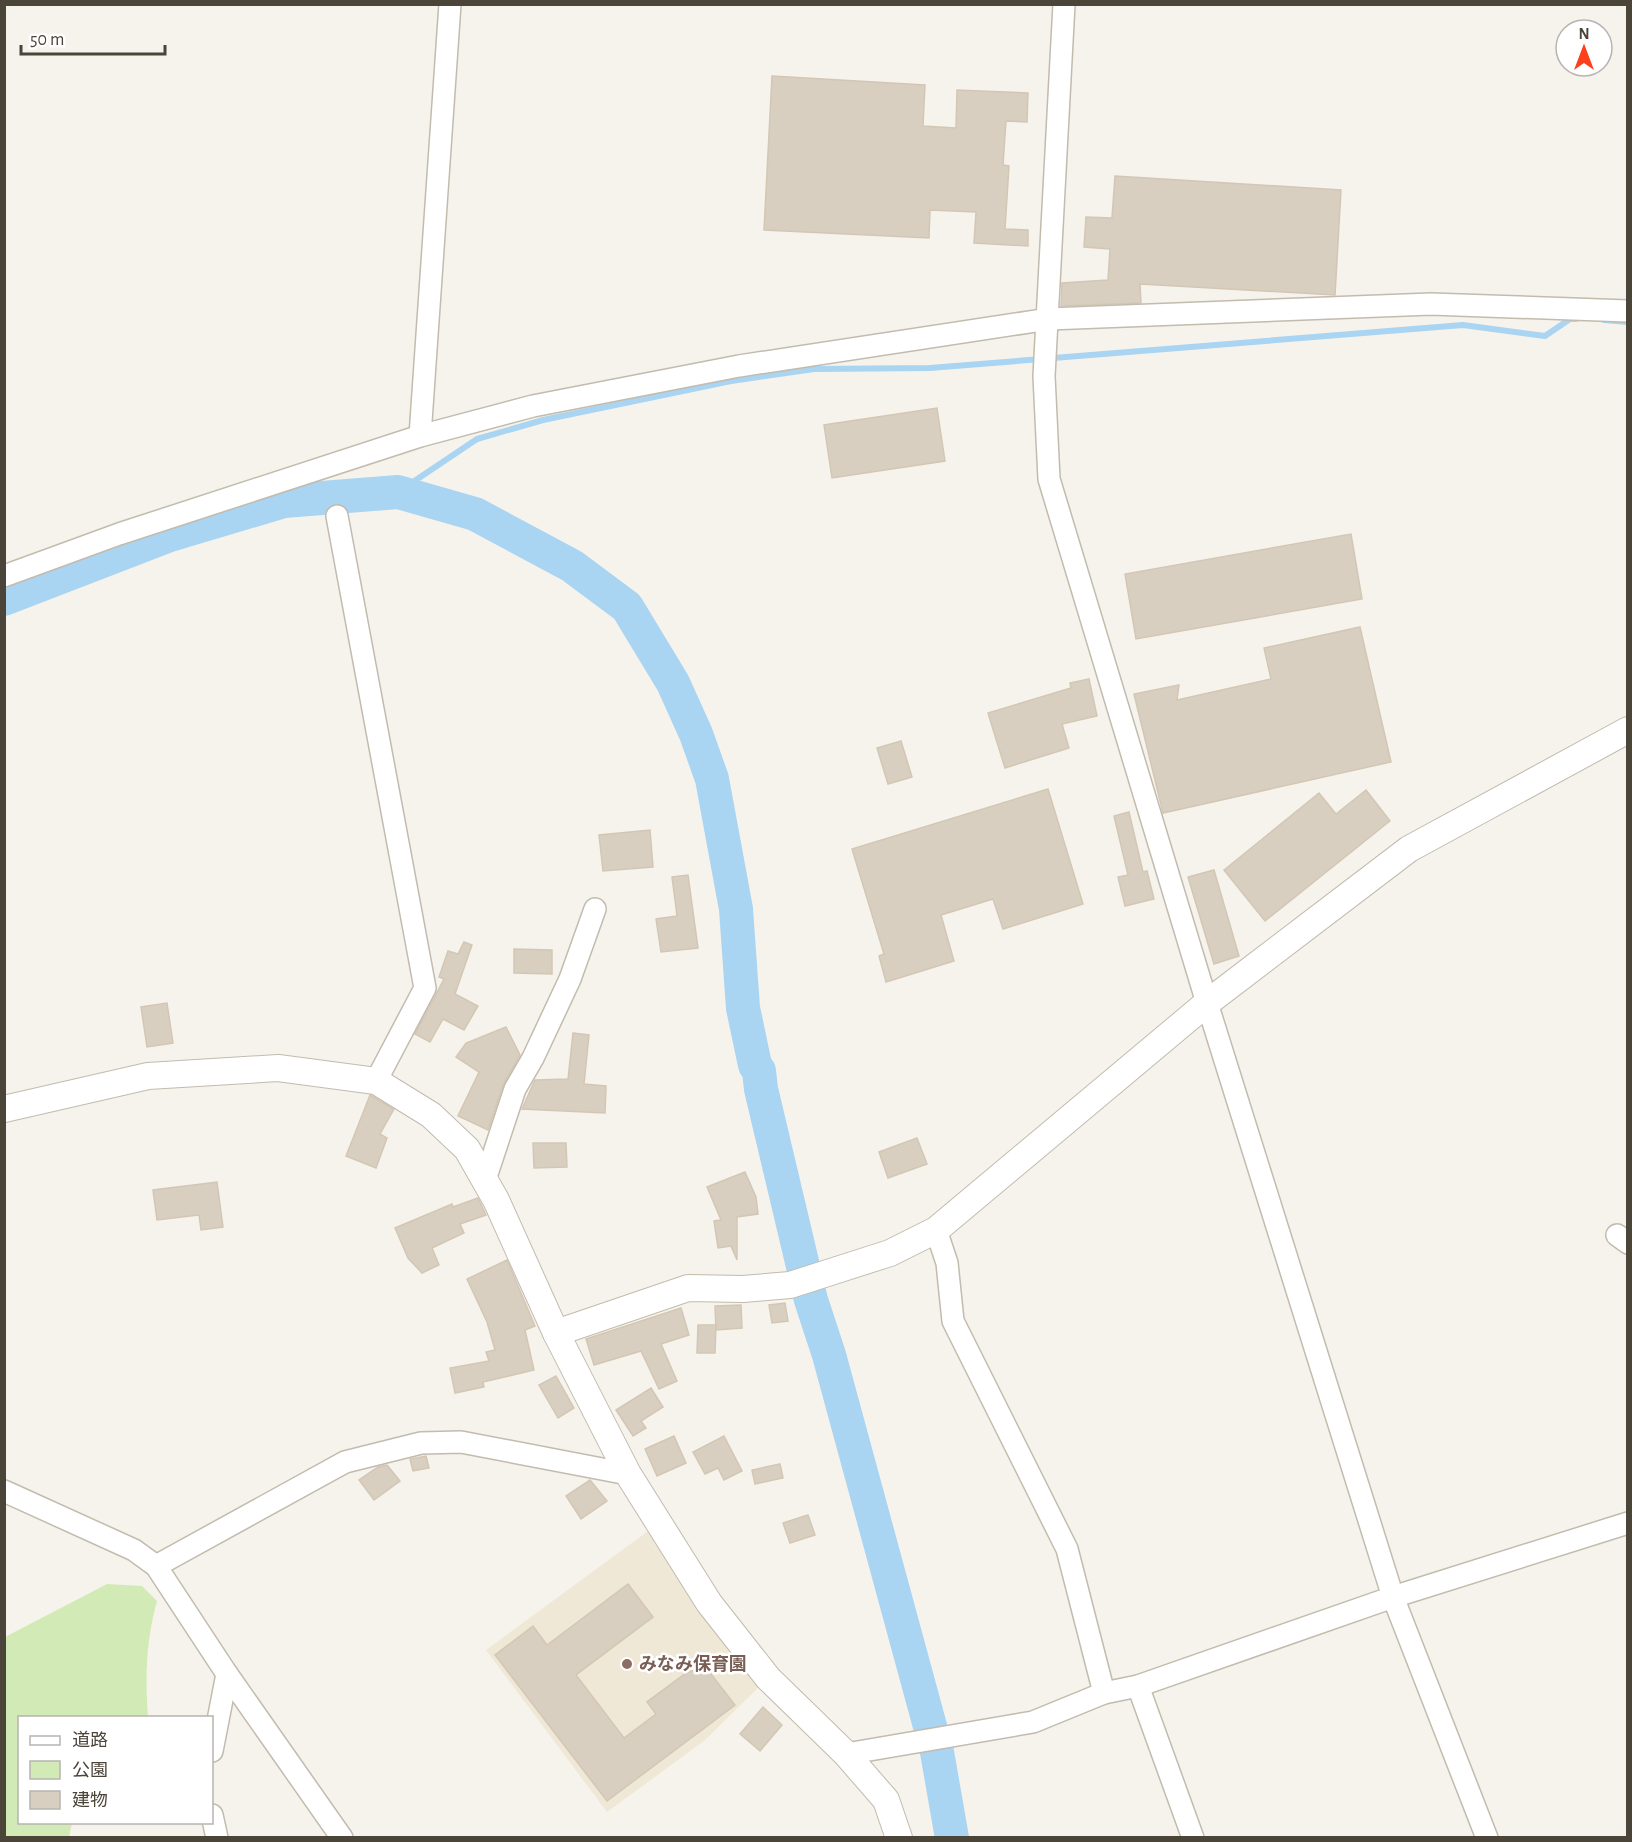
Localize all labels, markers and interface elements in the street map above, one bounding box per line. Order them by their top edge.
scale bar [21,18,165,56]
north arrow [1554,18,1614,78]
text: N [1578,26,1590,42]
text: 50 m [30,31,64,49]
place label: みなみ保育園 [639,1654,747,1674]
marker: みなみ保育園 [620,1657,634,1671]
legend [18,1716,213,1824]
text: 道路 [72,1730,108,1750]
text: 公園 [72,1761,108,1780]
text: 建物 [72,1790,108,1810]

